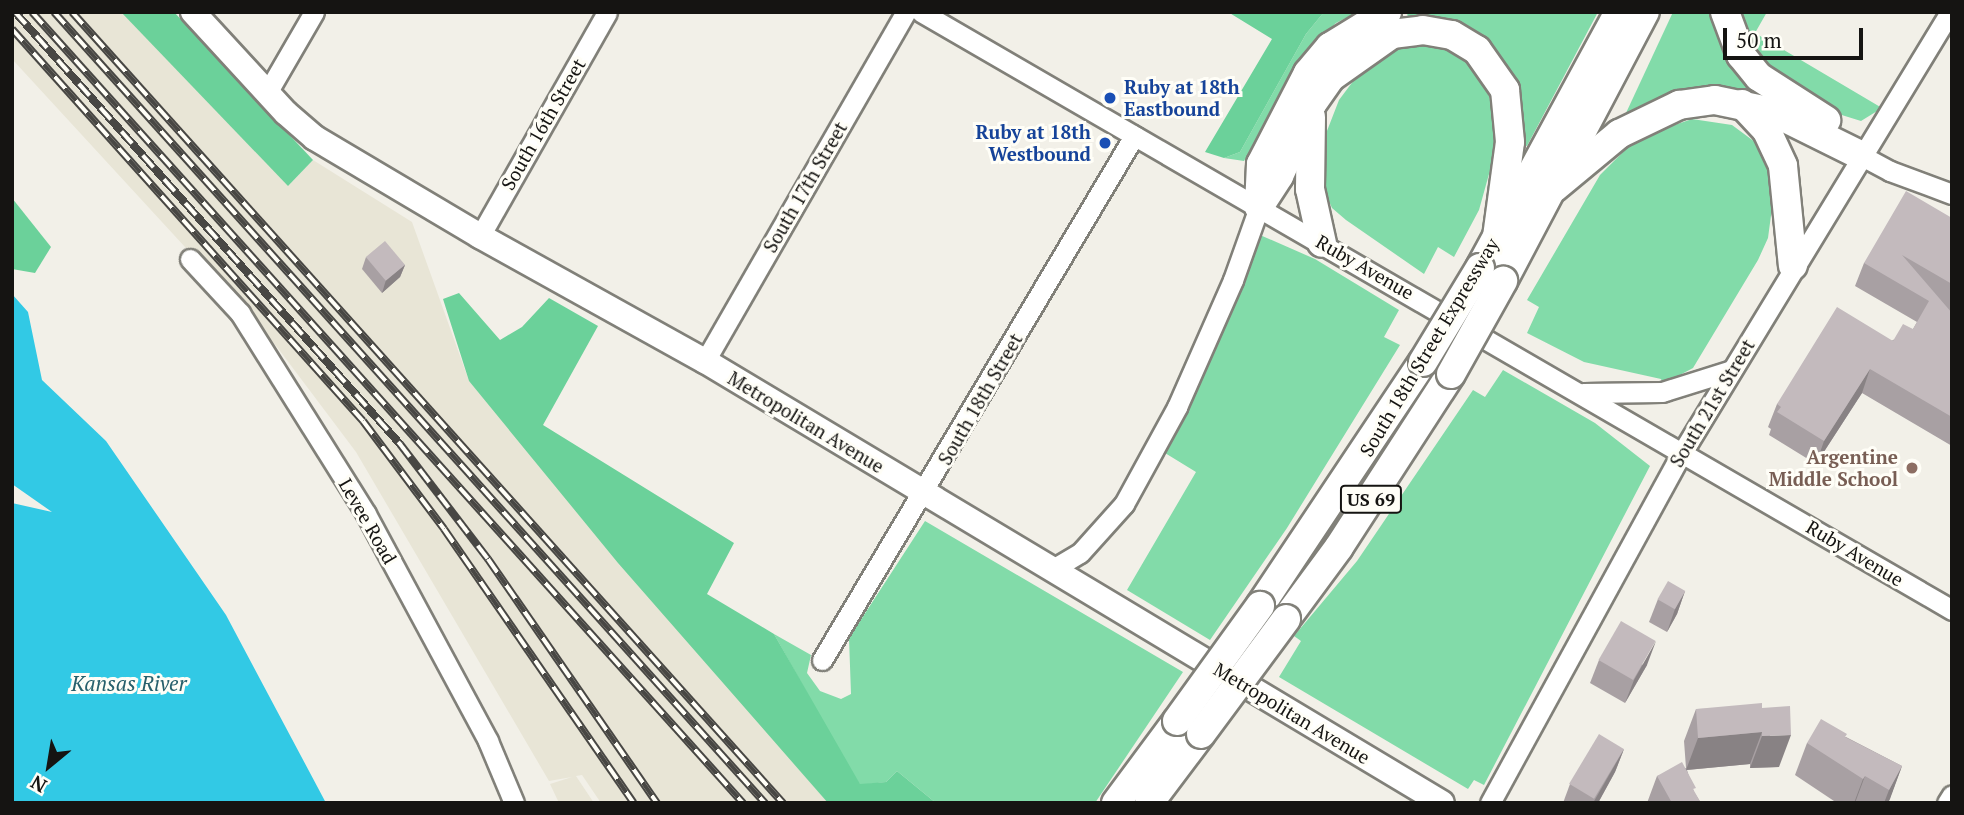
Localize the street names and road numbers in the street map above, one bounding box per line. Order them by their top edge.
street label: South 16th Street [496,54,590,194]
street label: South 17th Street [758,117,852,257]
street label: Ruby Avenue [1312,230,1418,304]
street label: South 18th Street Expressway [1355,234,1503,460]
street label: South 18th Street [933,329,1027,469]
street label: South 21st Street [1665,335,1759,471]
street label: Metropolitan Avenue [724,366,888,478]
street label: Levee Road [334,474,402,568]
road number: US 69 [1340,485,1402,514]
street label: Ruby Avenue [1802,515,1908,591]
street label: Metropolitan Avenue [1210,657,1374,769]

